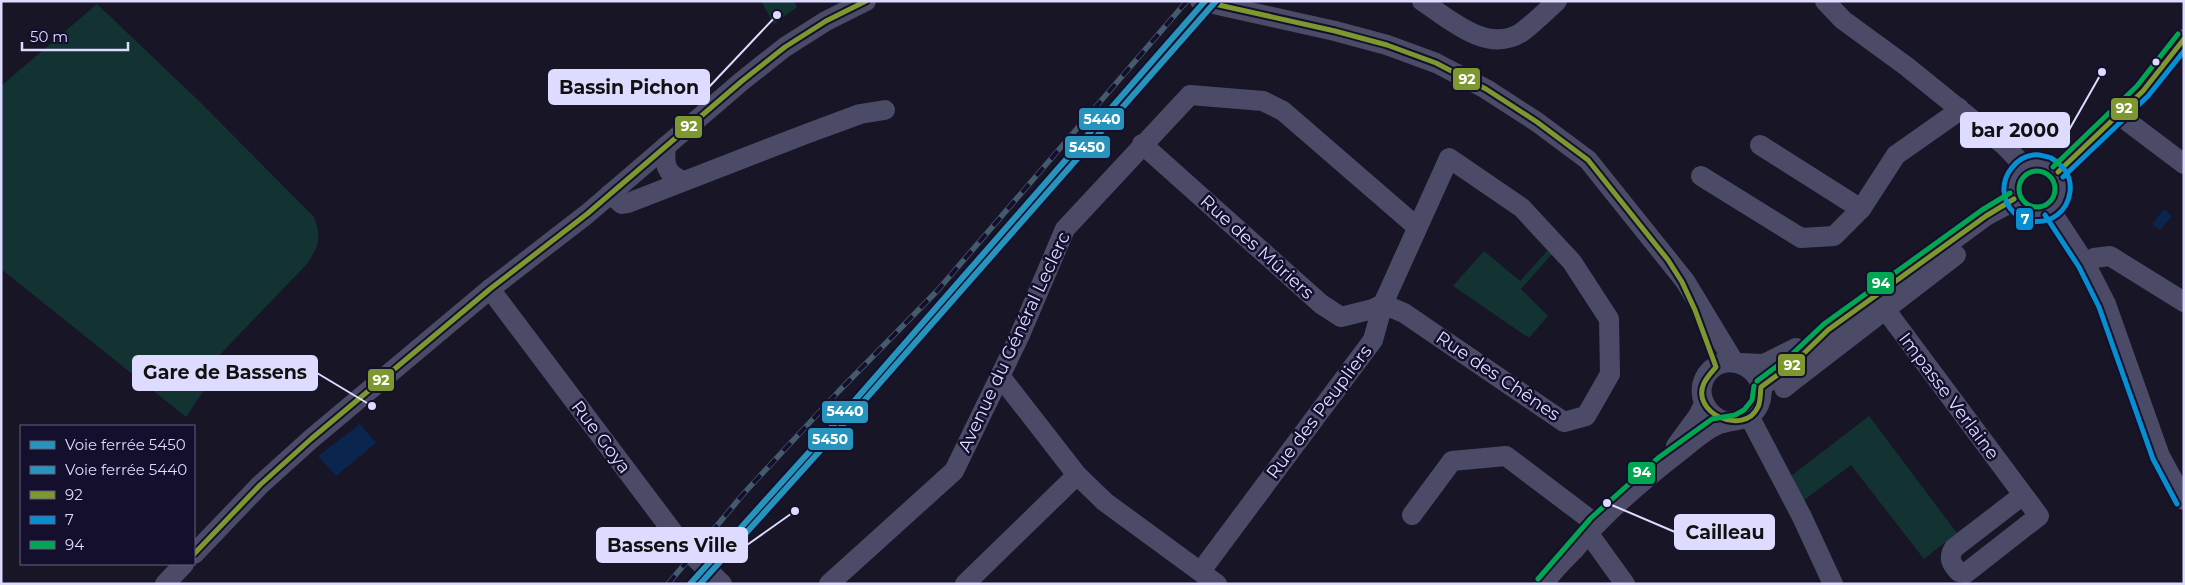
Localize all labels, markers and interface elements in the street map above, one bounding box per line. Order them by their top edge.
scale bar [22,20,129,52]
text: 50 m [30,27,68,46]
unlabelled marker [2151,57,2161,67]
line badge: 92 [1452,67,1481,91]
callout: Bassin Pichon [549,70,709,104]
text: 92 [1458,70,1476,88]
text: Bassin Pichon [559,76,699,99]
line badge: 92 [2110,97,2139,121]
text: 92 [2115,99,2133,117]
line badge: 5440 [1078,107,1125,131]
text: 5440 [1083,110,1121,128]
callout: bar 2000 [1961,113,2069,147]
line badge: 92 [674,115,703,139]
text: 92 [680,117,698,135]
text: bar 2000 [1971,119,2059,142]
line badge: 5450 [1064,135,1111,159]
text: 5450 [1069,138,1105,156]
street label: Rue des Mûriers [1196,190,1319,304]
line badge: 7 [2015,207,2034,231]
text: 7 [2021,210,2030,228]
street label: Avenue du Général Leclerc [953,228,1075,456]
line badge: 94 [1866,271,1895,295]
text: 94 [1872,274,1891,292]
street label: Rue des Chênes [1432,326,1564,426]
street label: Impasse Verlaine [1894,328,2004,464]
street label: Rue des Peupliers [1262,341,1377,483]
line badge: 92 [1777,353,1806,377]
callout: Gare de Bassens [133,356,317,390]
text: 92 [1783,356,1801,374]
text: Gare de Bassens [143,361,307,384]
line badge: 92 [367,368,395,392]
text: 92 [372,371,390,389]
street label: Rue Goya [566,396,636,478]
line badge: 5440 [821,400,869,424]
text: 5440 [826,402,864,420]
legend [20,425,195,565]
line badge: 5450 [807,427,854,451]
text: 5450 [812,430,848,448]
text: Voie ferrée 5450 [65,435,186,454]
text: Voie ferrée 5440 [65,460,187,479]
line badge: 94 [1627,461,1656,485]
text: 94 [1633,463,1652,481]
text: 92 [65,485,83,504]
text: 7 [65,510,74,529]
callout: Cailleau [1675,515,1774,549]
text: Cailleau [1685,521,1765,544]
callout: Bassens Ville [597,528,747,562]
text: Bassens Ville [607,534,737,557]
text: 94 [65,535,84,554]

